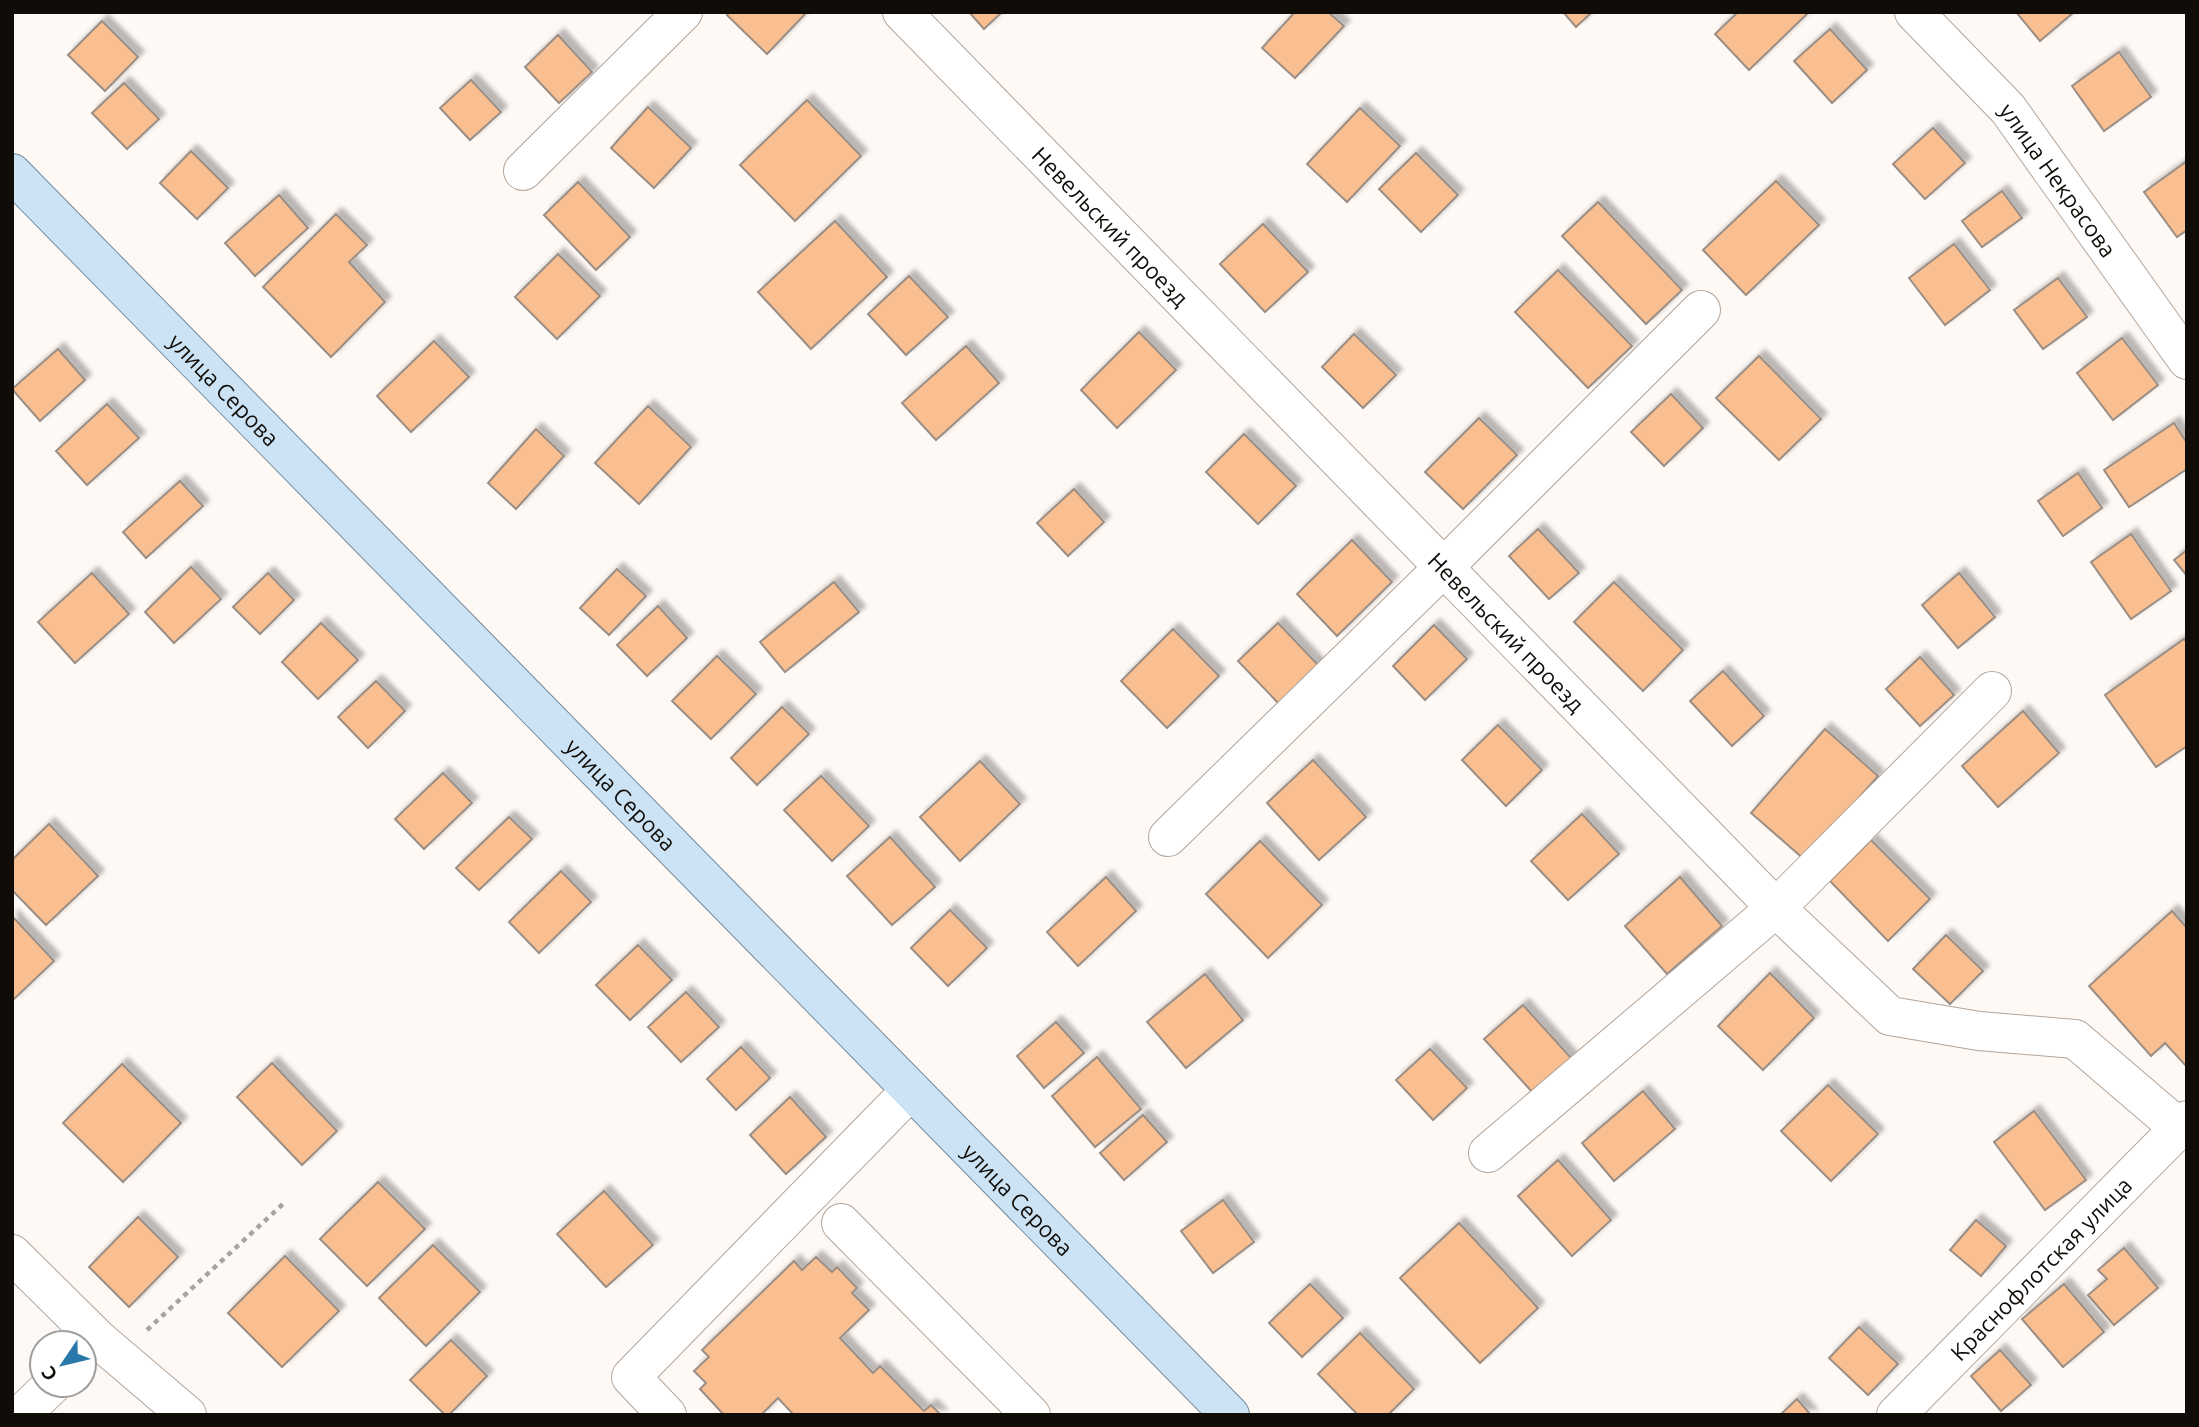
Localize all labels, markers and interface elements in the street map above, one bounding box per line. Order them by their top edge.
street label: улица Некрасова [1995,98,2122,261]
street label: Невельский проезд [1028,141,1194,311]
street label: улица Серова [164,328,284,450]
street label: Невельский проезд [1424,547,1590,717]
street label: улица Серова [561,733,681,855]
street label: улица Серова [958,1138,1078,1260]
street label: Краснофлотская улица [1945,1172,2136,1365]
north arrow [28,1329,98,1399]
text: С [37,1362,62,1385]

